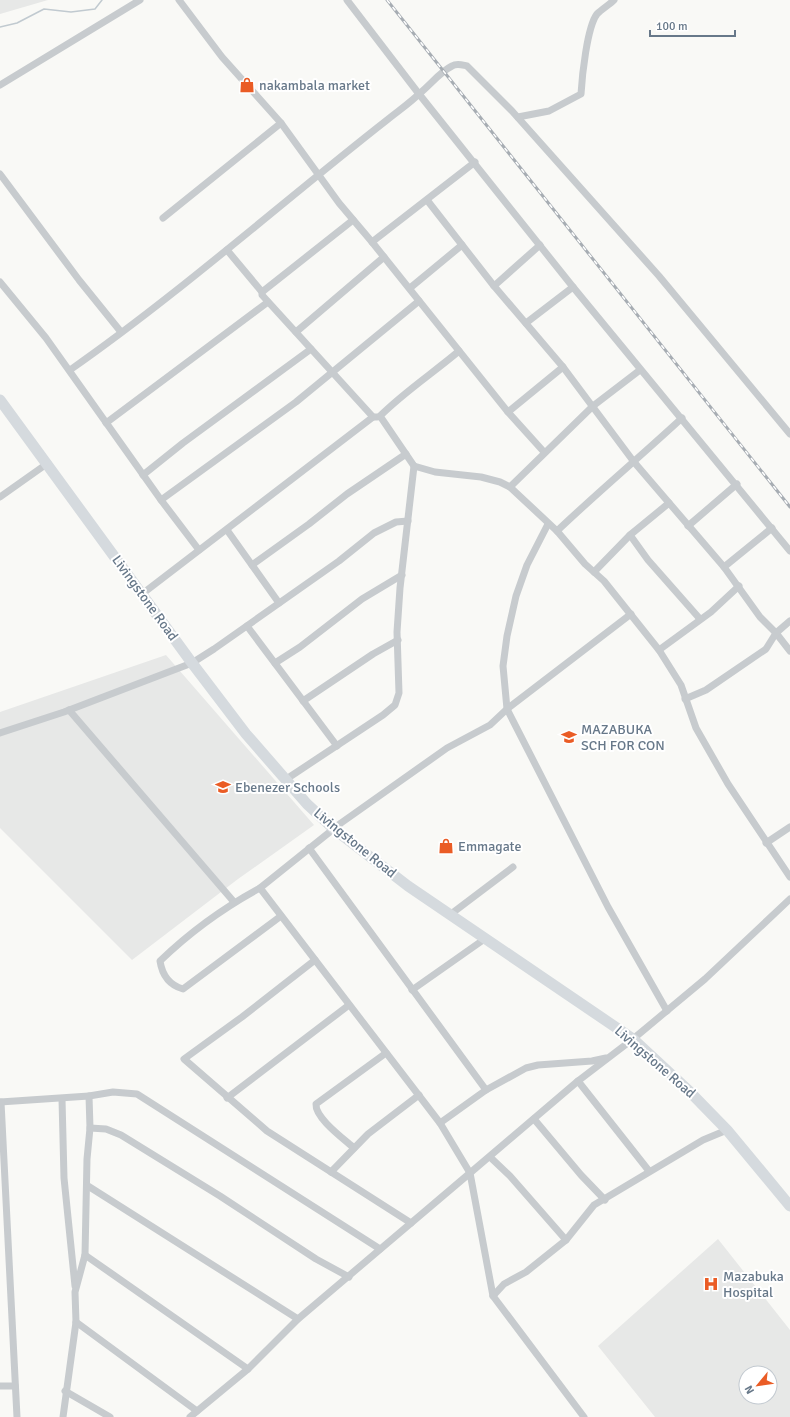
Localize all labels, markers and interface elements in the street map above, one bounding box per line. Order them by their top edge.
scale bar [650,12,735,38]
text: 100 m [656,19,688,34]
shop icon: nakambala market [238,76,256,94]
place label: nakambala market [259,77,370,94]
street label: Livingstone Road [108,552,182,644]
place label: MAZABUKA SCH FOR CON [581,721,665,754]
school or university icon: MAZABUKA SCH FOR CON [560,728,578,746]
school or university icon: Ebenezer Schools [214,778,232,796]
place label: Ebenezer Schools [235,779,340,796]
street label: Livingstone Road [310,804,400,882]
shop icon: Emmagate [437,837,455,855]
place label: Emmagate [458,838,521,855]
street label: Livingstone Road [611,1022,699,1102]
place label: Mazabuka Hospital [723,1268,784,1301]
hospital icon: Mazabuka Hospital [702,1275,720,1293]
north arrow [738,1365,778,1405]
text: N [742,1383,757,1396]

